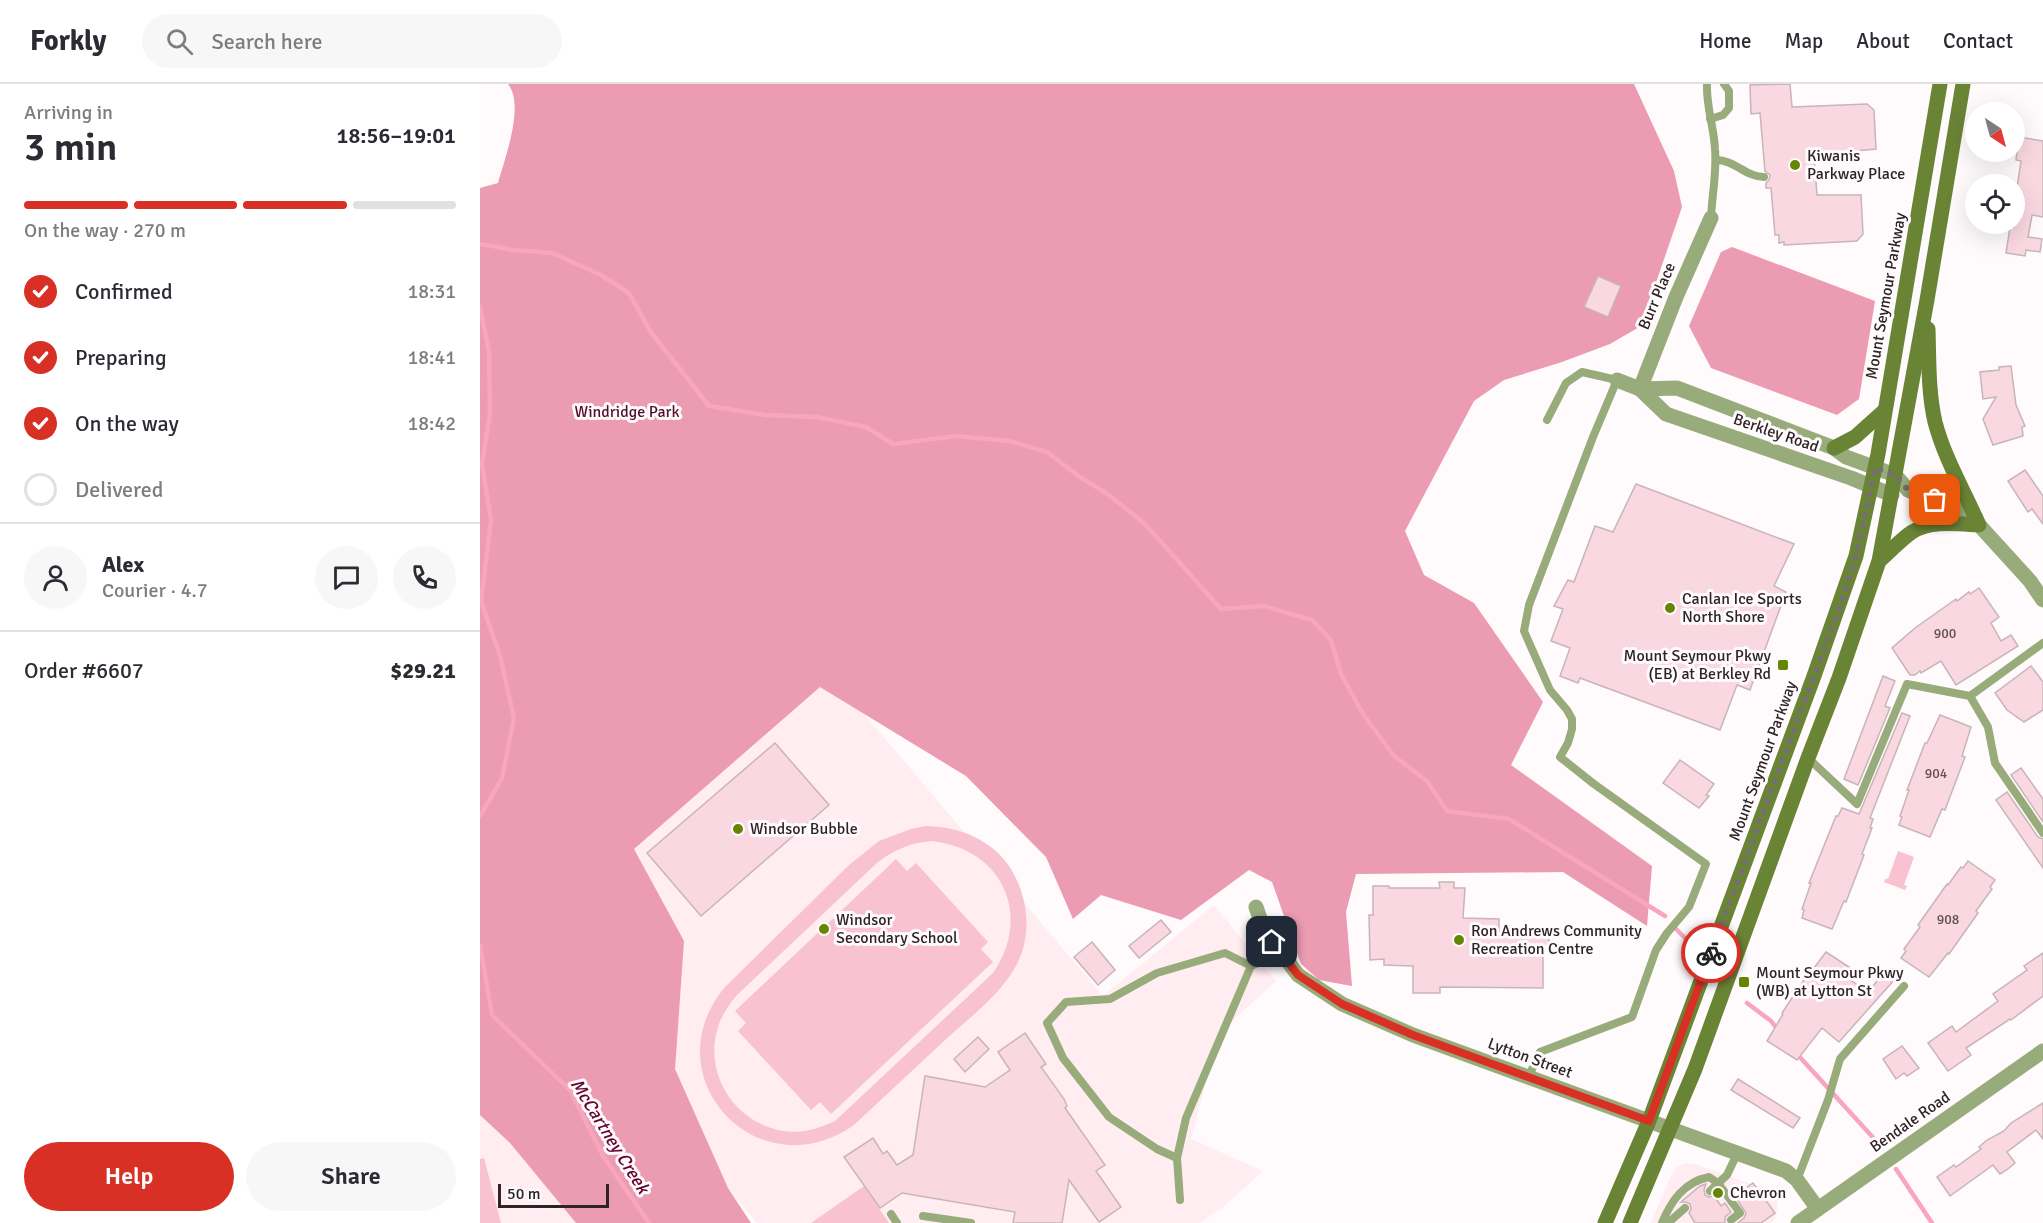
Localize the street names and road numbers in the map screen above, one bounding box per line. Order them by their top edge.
street label: Mount Seymour Parkway [1861,211,1911,381]
street label: Burr Place [1634,259,1680,333]
street label: Berkley Road [1731,409,1821,457]
street label: Mount Seymour Parkway [1725,678,1801,844]
street label: Lytton Street [1485,1033,1575,1083]
street label: Bendale Road [1866,1087,1954,1157]

